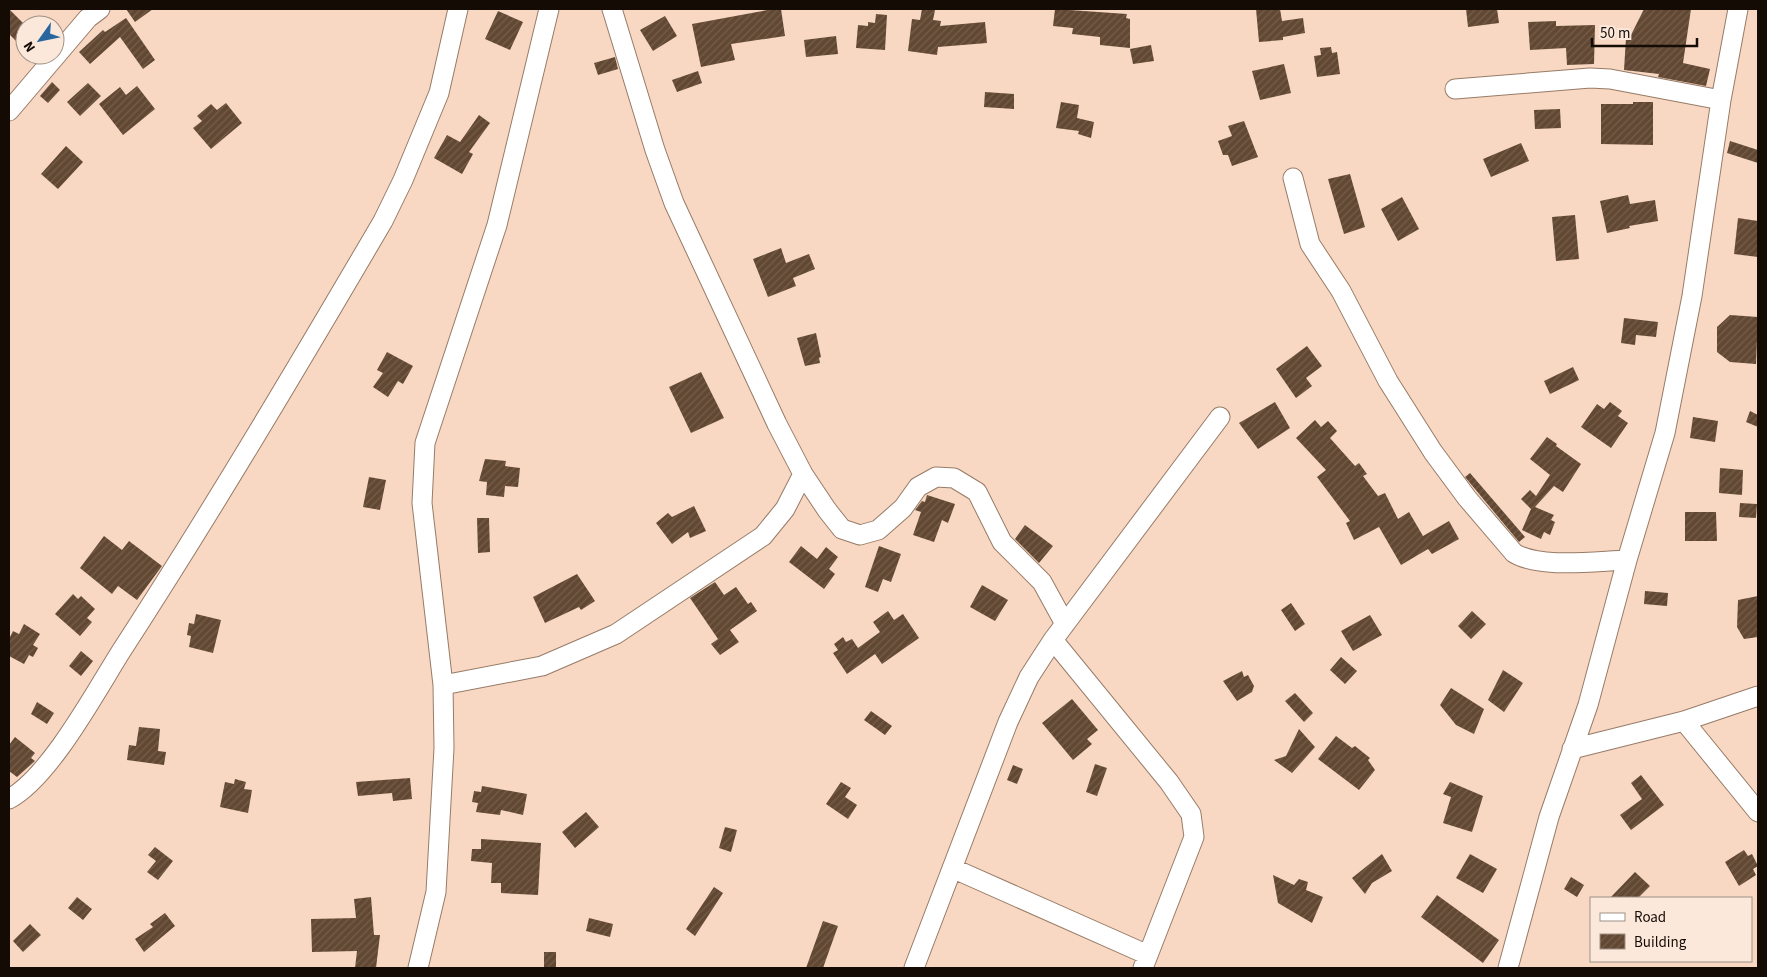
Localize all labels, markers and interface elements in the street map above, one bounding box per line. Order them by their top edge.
north arrow [15,15,65,65]
scale bar [1592,15,1697,47]
text: 50 m [1600,23,1630,44]
text: N [19,37,41,56]
legend [1590,897,1752,962]
text: Road [1634,907,1666,928]
text: Building [1634,932,1687,953]

